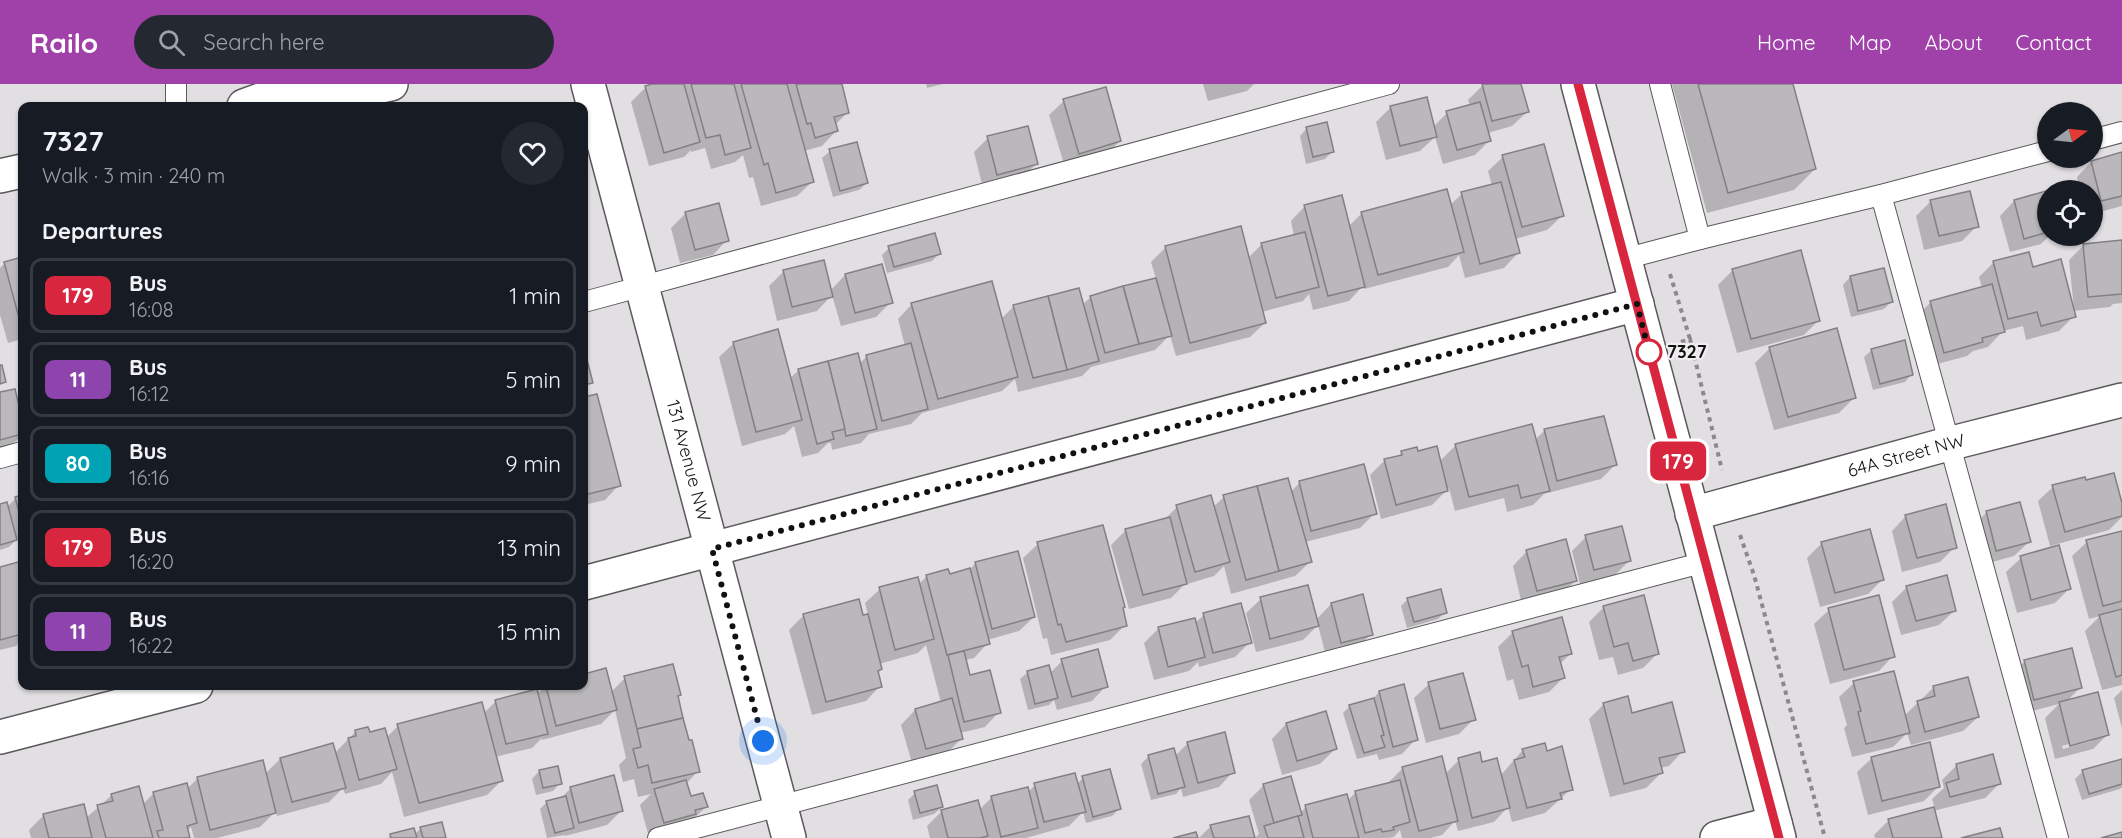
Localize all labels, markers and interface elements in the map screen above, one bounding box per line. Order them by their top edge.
search box [134,15,554,69]
text: Railo [30,25,98,60]
icon: search [155,26,188,59]
text: Search here [203,28,325,56]
text: Home [1757,29,1816,55]
text: Map [1849,29,1892,55]
text: About [1925,29,1983,55]
text: Contact [2016,29,2092,55]
north arrow [2037,102,2103,168]
map controls [2037,102,2103,246]
button: heart [501,122,564,185]
text: 7327 [42,123,104,158]
text: Walk · 3 min · 240 m [42,163,225,188]
button: locate [2037,180,2103,246]
text: Departures [42,217,163,245]
text: Bus [129,269,167,297]
text: 179 [62,282,94,308]
text: 1 min [509,282,561,310]
text: 16:08 [129,297,174,322]
marker: 7327 [1636,339,1662,365]
place label: 7327 [1667,340,1707,363]
text: Bus [129,353,167,381]
text: 11 [70,366,86,392]
text: 5 min [506,366,561,394]
text: 16:12 [129,381,169,406]
street label: 131 Avenue NW [662,397,716,524]
street label: 64A Street NW [1845,428,1967,482]
text: Bus [129,437,167,465]
line badge: 179 [1644,442,1712,481]
text: 179 [1662,448,1694,474]
text: 80 [66,450,90,476]
text: 9 min [505,450,561,478]
text: 16:16 [129,465,169,490]
text: Bus [129,521,167,549]
text: 179 [62,534,94,560]
text: 13 min [498,534,561,562]
text: 16:20 [129,549,174,574]
text: Bus [129,605,167,633]
text: 11 [70,618,86,644]
text: 15 min [497,618,561,646]
text: 16:22 [129,633,173,658]
your location [748,726,778,756]

